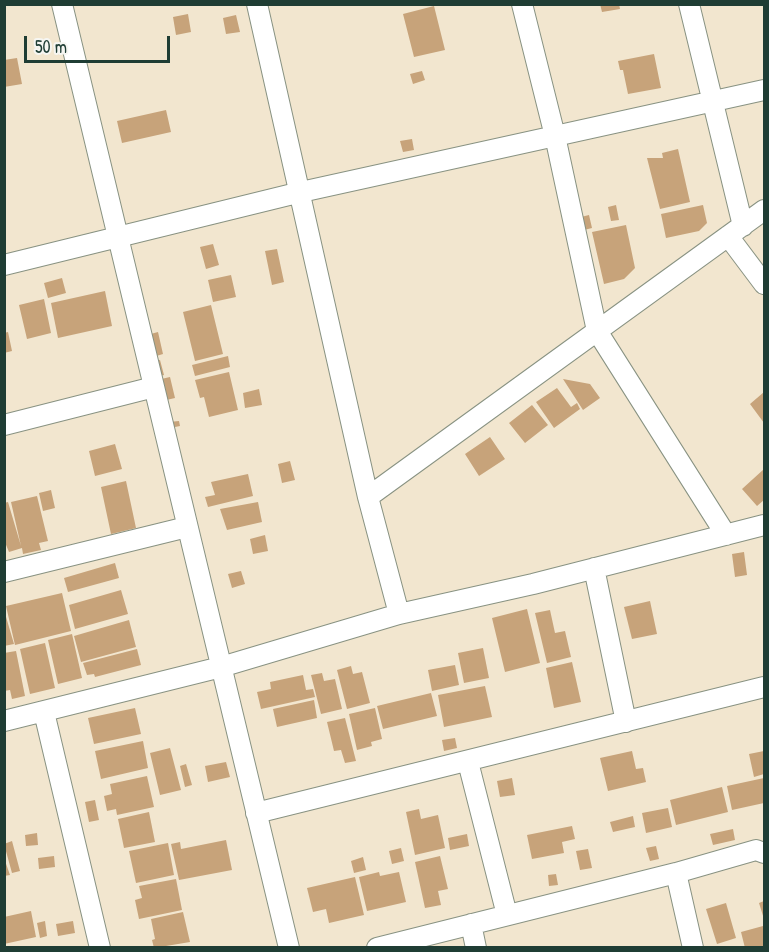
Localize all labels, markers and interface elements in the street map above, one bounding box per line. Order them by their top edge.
scale bar [27,24,172,62]
text: 50 m [35,34,67,59]

